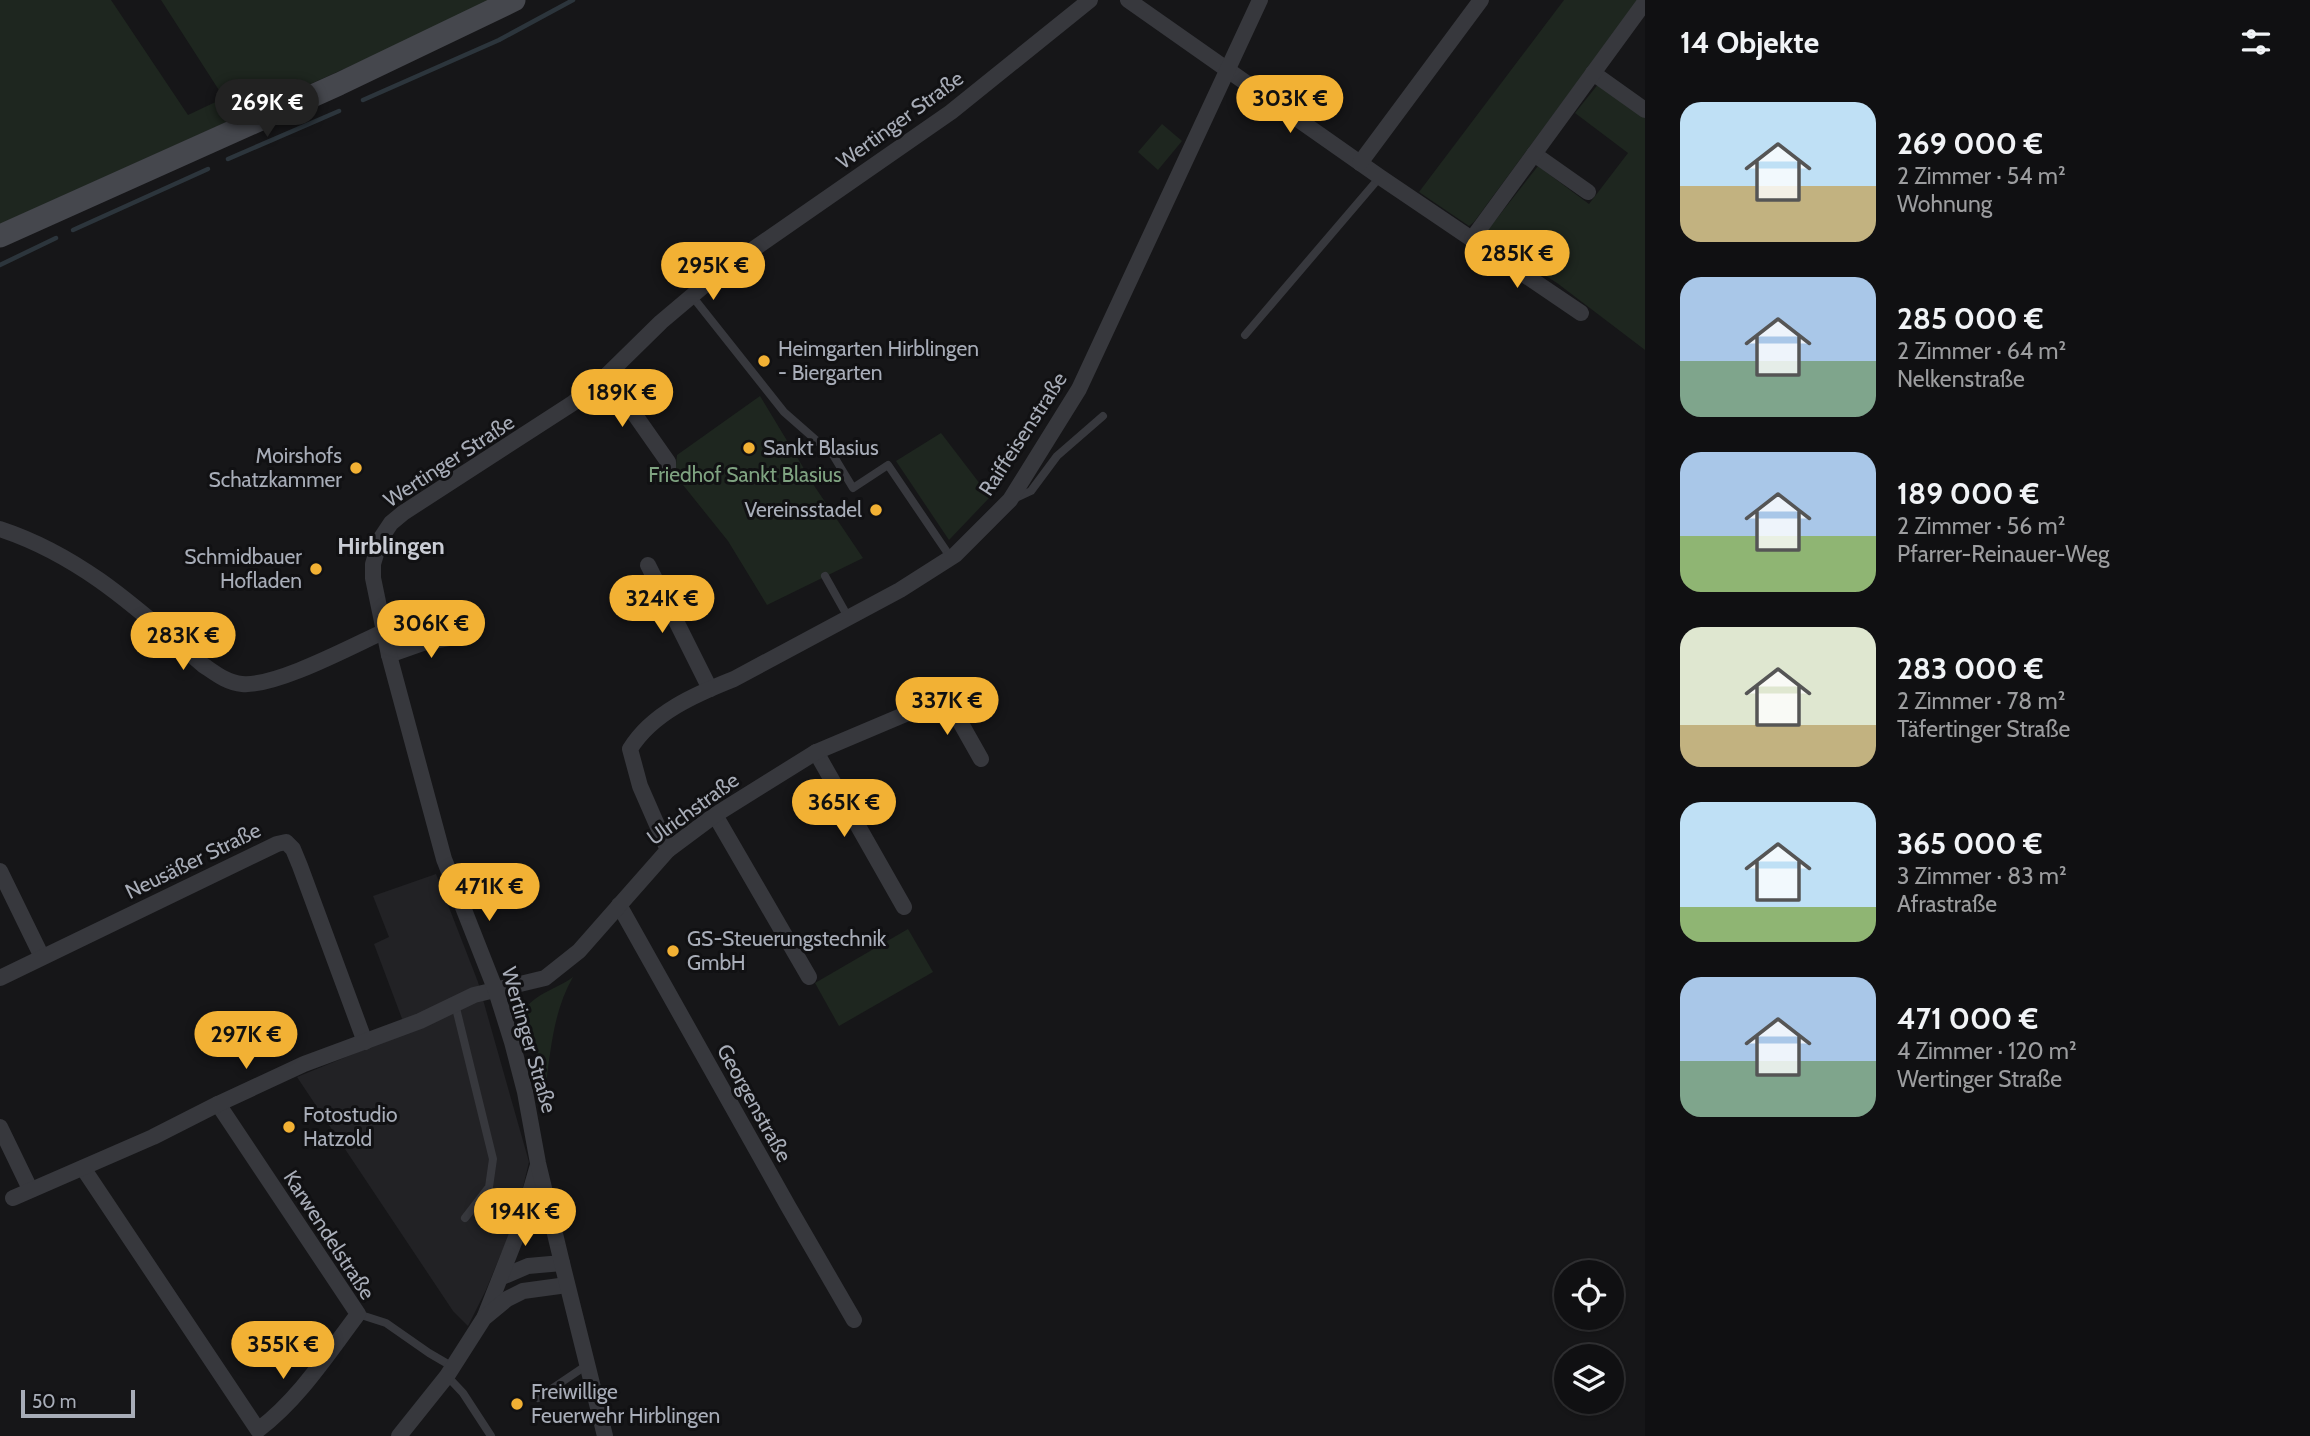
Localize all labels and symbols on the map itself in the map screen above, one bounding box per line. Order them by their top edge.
street label: Wertinger Straße [831,65,968,174]
pin: 303K € [1233,76,1347,135]
pin: 269K € [210,80,324,139]
pin: 285K € [1460,230,1574,290]
pin: 295K € [656,243,770,302]
place label: Heimgarten Hirblingen - Biergarten [778,336,979,385]
marker: Heimgarten Hirblingen - Biergarten [756,353,772,369]
street label: Raiffeisenstraße [973,367,1072,500]
pin: 189K € [565,370,679,429]
street label: Wertinger Straße [379,409,519,512]
place label: Sankt Blasius [763,435,879,460]
marker: Sankt Blasius [741,440,757,456]
place label: Moirshofs Schatzkammer [208,443,342,492]
marker: Moirshofs Schatzkammer [348,460,364,476]
park label: Friedhof Sankt Blasius [648,462,842,487]
place label: Vereinsstadel [744,497,862,522]
marker: Vereinsstadel [868,502,884,518]
district label: Hirblingen [337,531,445,560]
place label: Schmidbauer Hofladen [184,544,302,593]
marker: Schmidbauer Hofladen [308,561,324,577]
pin: 324K € [605,576,719,635]
pin: 306K € [374,600,488,660]
pin: 283K € [126,612,240,672]
pin: 337K € [890,678,1004,737]
street label: Ulrichstraße [642,767,744,850]
pin: 365K € [787,780,901,839]
street label: Neusäßer Straße [121,817,265,904]
pin: 471K € [432,864,546,923]
place label: GS-Steuerungstechnik GmbH [687,926,887,975]
marker: GS-Steuerungstechnik GmbH [665,943,681,959]
street label: Wertinger Straße [497,964,562,1116]
pin: 297K € [189,1012,303,1071]
street label: Georgenstraße [712,1039,797,1166]
place label: Fotostudio Hatzold [303,1102,397,1151]
marker: Fotostudio Hatzold [281,1119,297,1135]
street label: Karwendelstraße [278,1166,381,1304]
pin: 194K € [468,1188,582,1248]
pin: 355K € [226,1322,340,1381]
place label: Freiwillige Feuerwehr Hirblingen [531,1379,720,1428]
scale bar [21,1387,135,1419]
marker: Freiwillige Feuerwehr Hirblingen [509,1396,525,1412]

